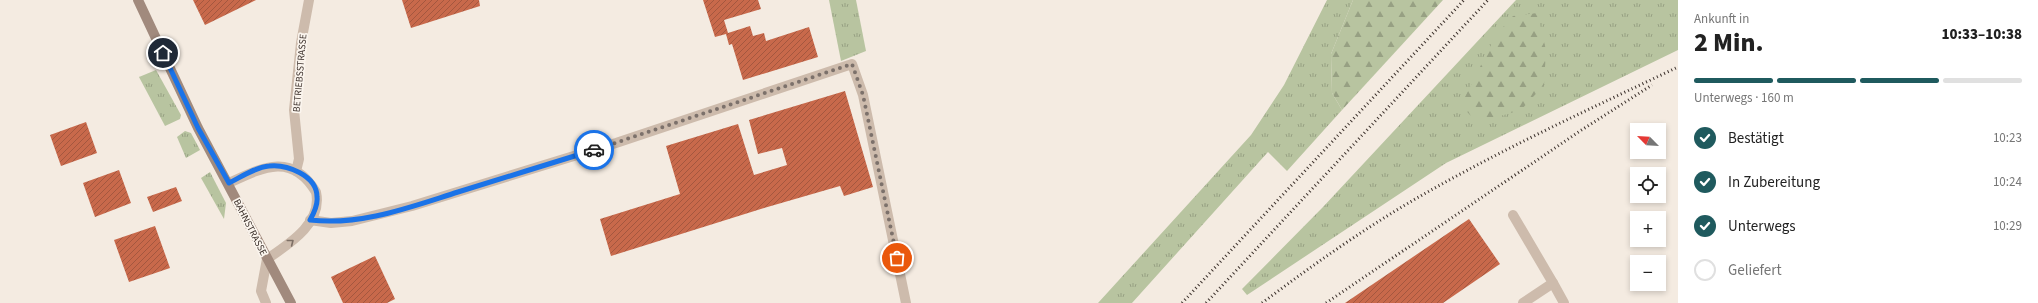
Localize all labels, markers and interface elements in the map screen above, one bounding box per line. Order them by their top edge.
text: Ankunft in [1694,10,1749,28]
text: 2 Min. [1694,24,1763,61]
text: 10:33–10:38 [1941,24,2022,45]
street label: BETRIEBSSTRASSE [290,33,310,113]
pin [146,36,180,70]
icon: home [152,42,174,64]
text: Unterwegs · 160 m [1694,89,1794,107]
north arrow [1630,123,1666,159]
map controls [1630,123,1666,291]
icon: check [1694,127,1716,149]
text: Bestätigt [1728,128,1784,149]
text: 10:23 [1993,129,2022,147]
courier [574,130,614,170]
icon: car [583,139,605,161]
button: locate [1630,167,1666,203]
icon: check [1694,171,1716,193]
text: In Zubereitung [1728,172,1820,193]
text: 10:24 [1993,173,2022,191]
street label: BAHNSTRASSE [230,197,270,258]
button: + [1630,211,1666,247]
icon: check [1694,215,1716,237]
text: Unterwegs [1728,216,1796,237]
text: 10:29 [1993,217,2022,235]
one-way arrow [287,240,294,247]
pin [880,241,914,275]
icon: bag [886,247,908,269]
button: − [1630,255,1666,291]
text: Geliefert [1728,260,1782,281]

